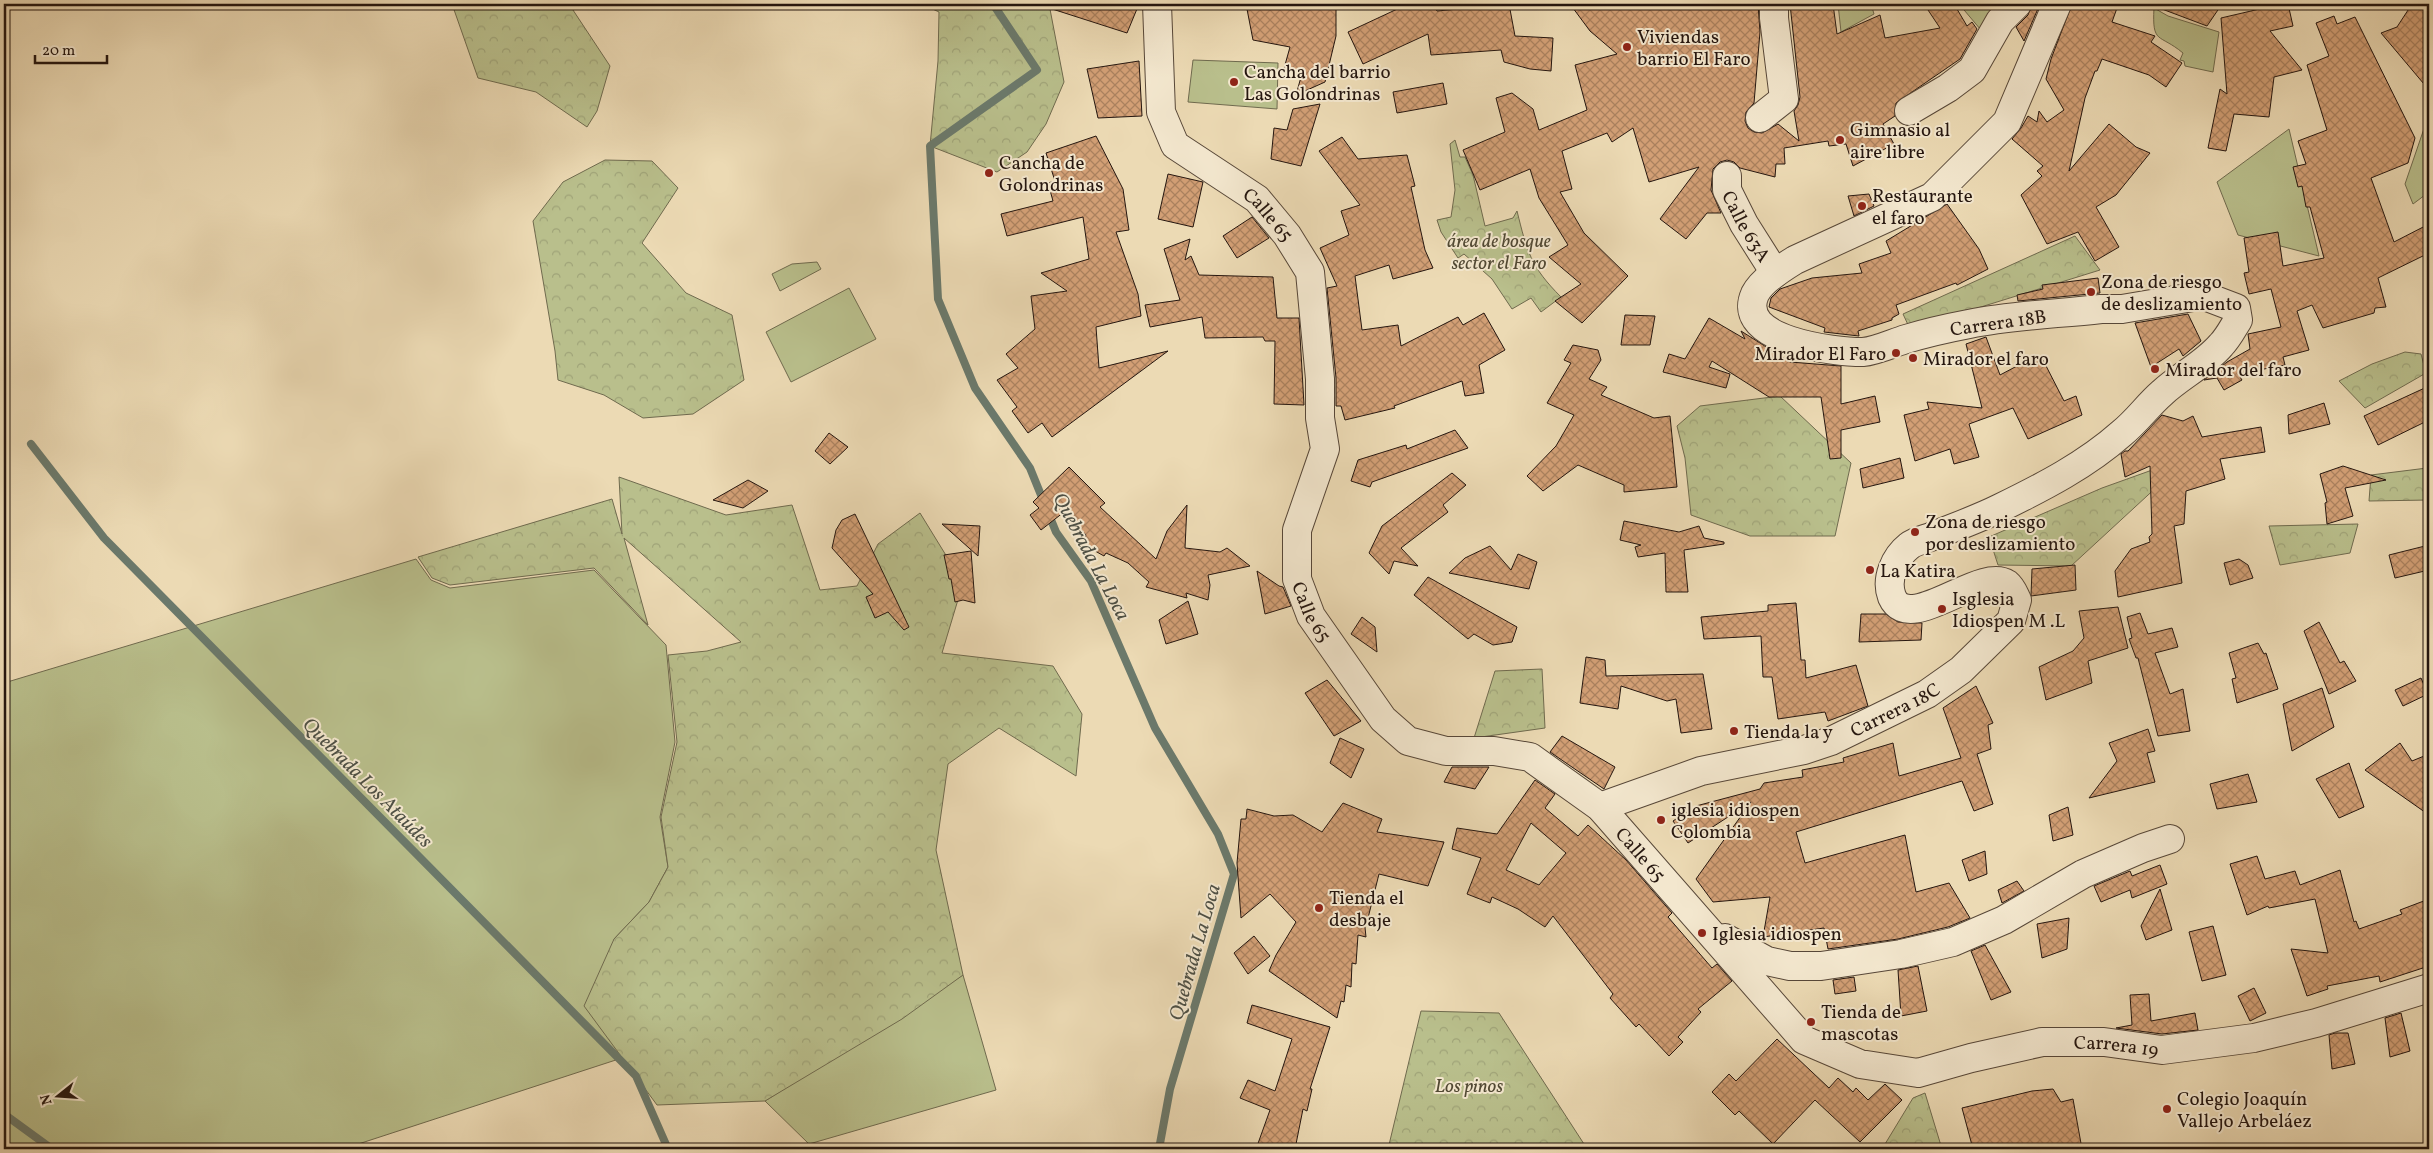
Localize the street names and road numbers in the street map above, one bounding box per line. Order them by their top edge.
street label: Calle 65 [1237,182,1298,248]
street label: Calle 63A [1714,187,1776,268]
street label: Carrera 18B [1948,304,2048,344]
street label: Calle 65 [1284,578,1336,648]
street label: Carrera 18C [1846,677,1946,745]
street label: Calle 65 [1609,822,1671,888]
street label: Carrera 19 [2074,1031,2160,1064]

